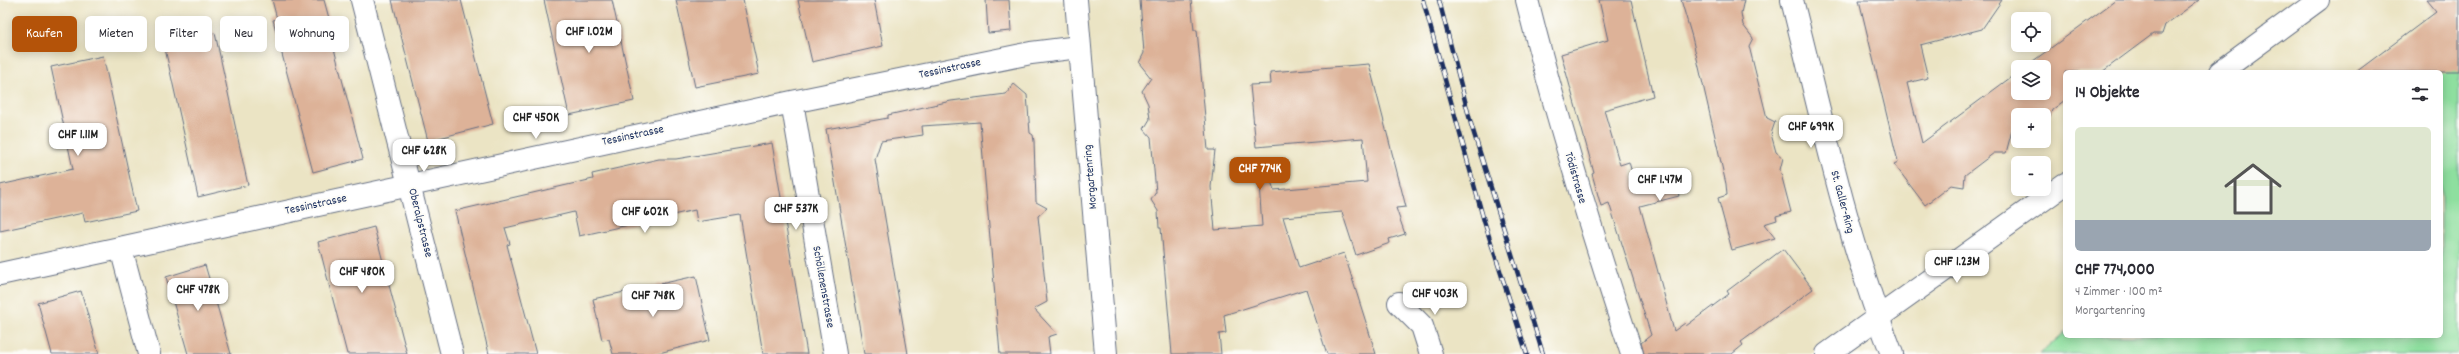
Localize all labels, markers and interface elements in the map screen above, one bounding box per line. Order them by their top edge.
map controls [2011,12,2051,196]
button: locate [2011,12,2051,52]
chip: Kaufen [12,16,77,52]
chip: Mieten [85,16,147,52]
chip: Filter [155,16,212,52]
chip: Neu [220,16,267,52]
chip: Wohnung [275,16,349,52]
pin: CHF 1.02M [543,20,635,54]
text: CHF 1.02M [565,23,613,42]
street label: Tessinstrasse [917,54,983,84]
button: layers [2011,60,2051,100]
text: 14 Objekte [2075,82,2139,106]
icon: filters [2409,83,2431,105]
pin: CHF 450K [495,106,577,140]
button: + [2011,108,2051,148]
text: CHF 450K [513,109,559,128]
pin: CHF 699K [1770,115,1852,149]
text: CHF 699K [1788,118,1834,137]
street label: Tessinstrasse [600,121,666,151]
pin: CHF 1.11M [32,123,124,157]
text: CHF 1.11M [58,126,98,145]
pin: CHF 628K [383,139,465,173]
text: CHF 628K [401,142,447,161]
street label: Morgartenring [1080,144,1102,210]
street label: Tödistrasse [1560,150,1590,206]
icon: home [2217,153,2289,225]
button: − [2011,156,2051,196]
pin: CHF 774K [1219,157,1301,191]
text: CHF 774K [1238,160,1282,179]
pin: CHF 1.47M [1614,168,1706,202]
street label: St. Galler-Ring [1825,169,1859,235]
text: CHF 1.47M [1638,171,1682,190]
street label: Oberalpstrasse [403,187,437,259]
street label: Tessinstrasse [283,190,349,220]
pin: CHF 537K [755,197,837,231]
pin: CHF 602K [604,200,686,234]
text: CHF 537K [774,200,818,219]
text: CHF 602K [622,203,669,222]
street label: Schöllenenstrasse [807,245,839,329]
pin: CHF 1.23M [1911,250,2003,284]
text: CHF 1.23M [1934,253,1980,272]
text: CHF 774,000 [2075,259,2155,283]
pin: CHF 480K [321,260,403,294]
text: CHF 480K [339,263,385,282]
pin: CHF 478K [157,278,239,312]
text: CHF 478K [176,281,220,300]
pin: CHF 403K [1394,282,1476,316]
text: 4 Zimmer · 100 m² [2075,283,2162,302]
pin: CHF 748K [612,284,694,318]
text: CHF 403K [1412,285,1458,304]
text: CHF 748K [631,287,675,306]
text: Morgartenring [2075,302,2145,321]

